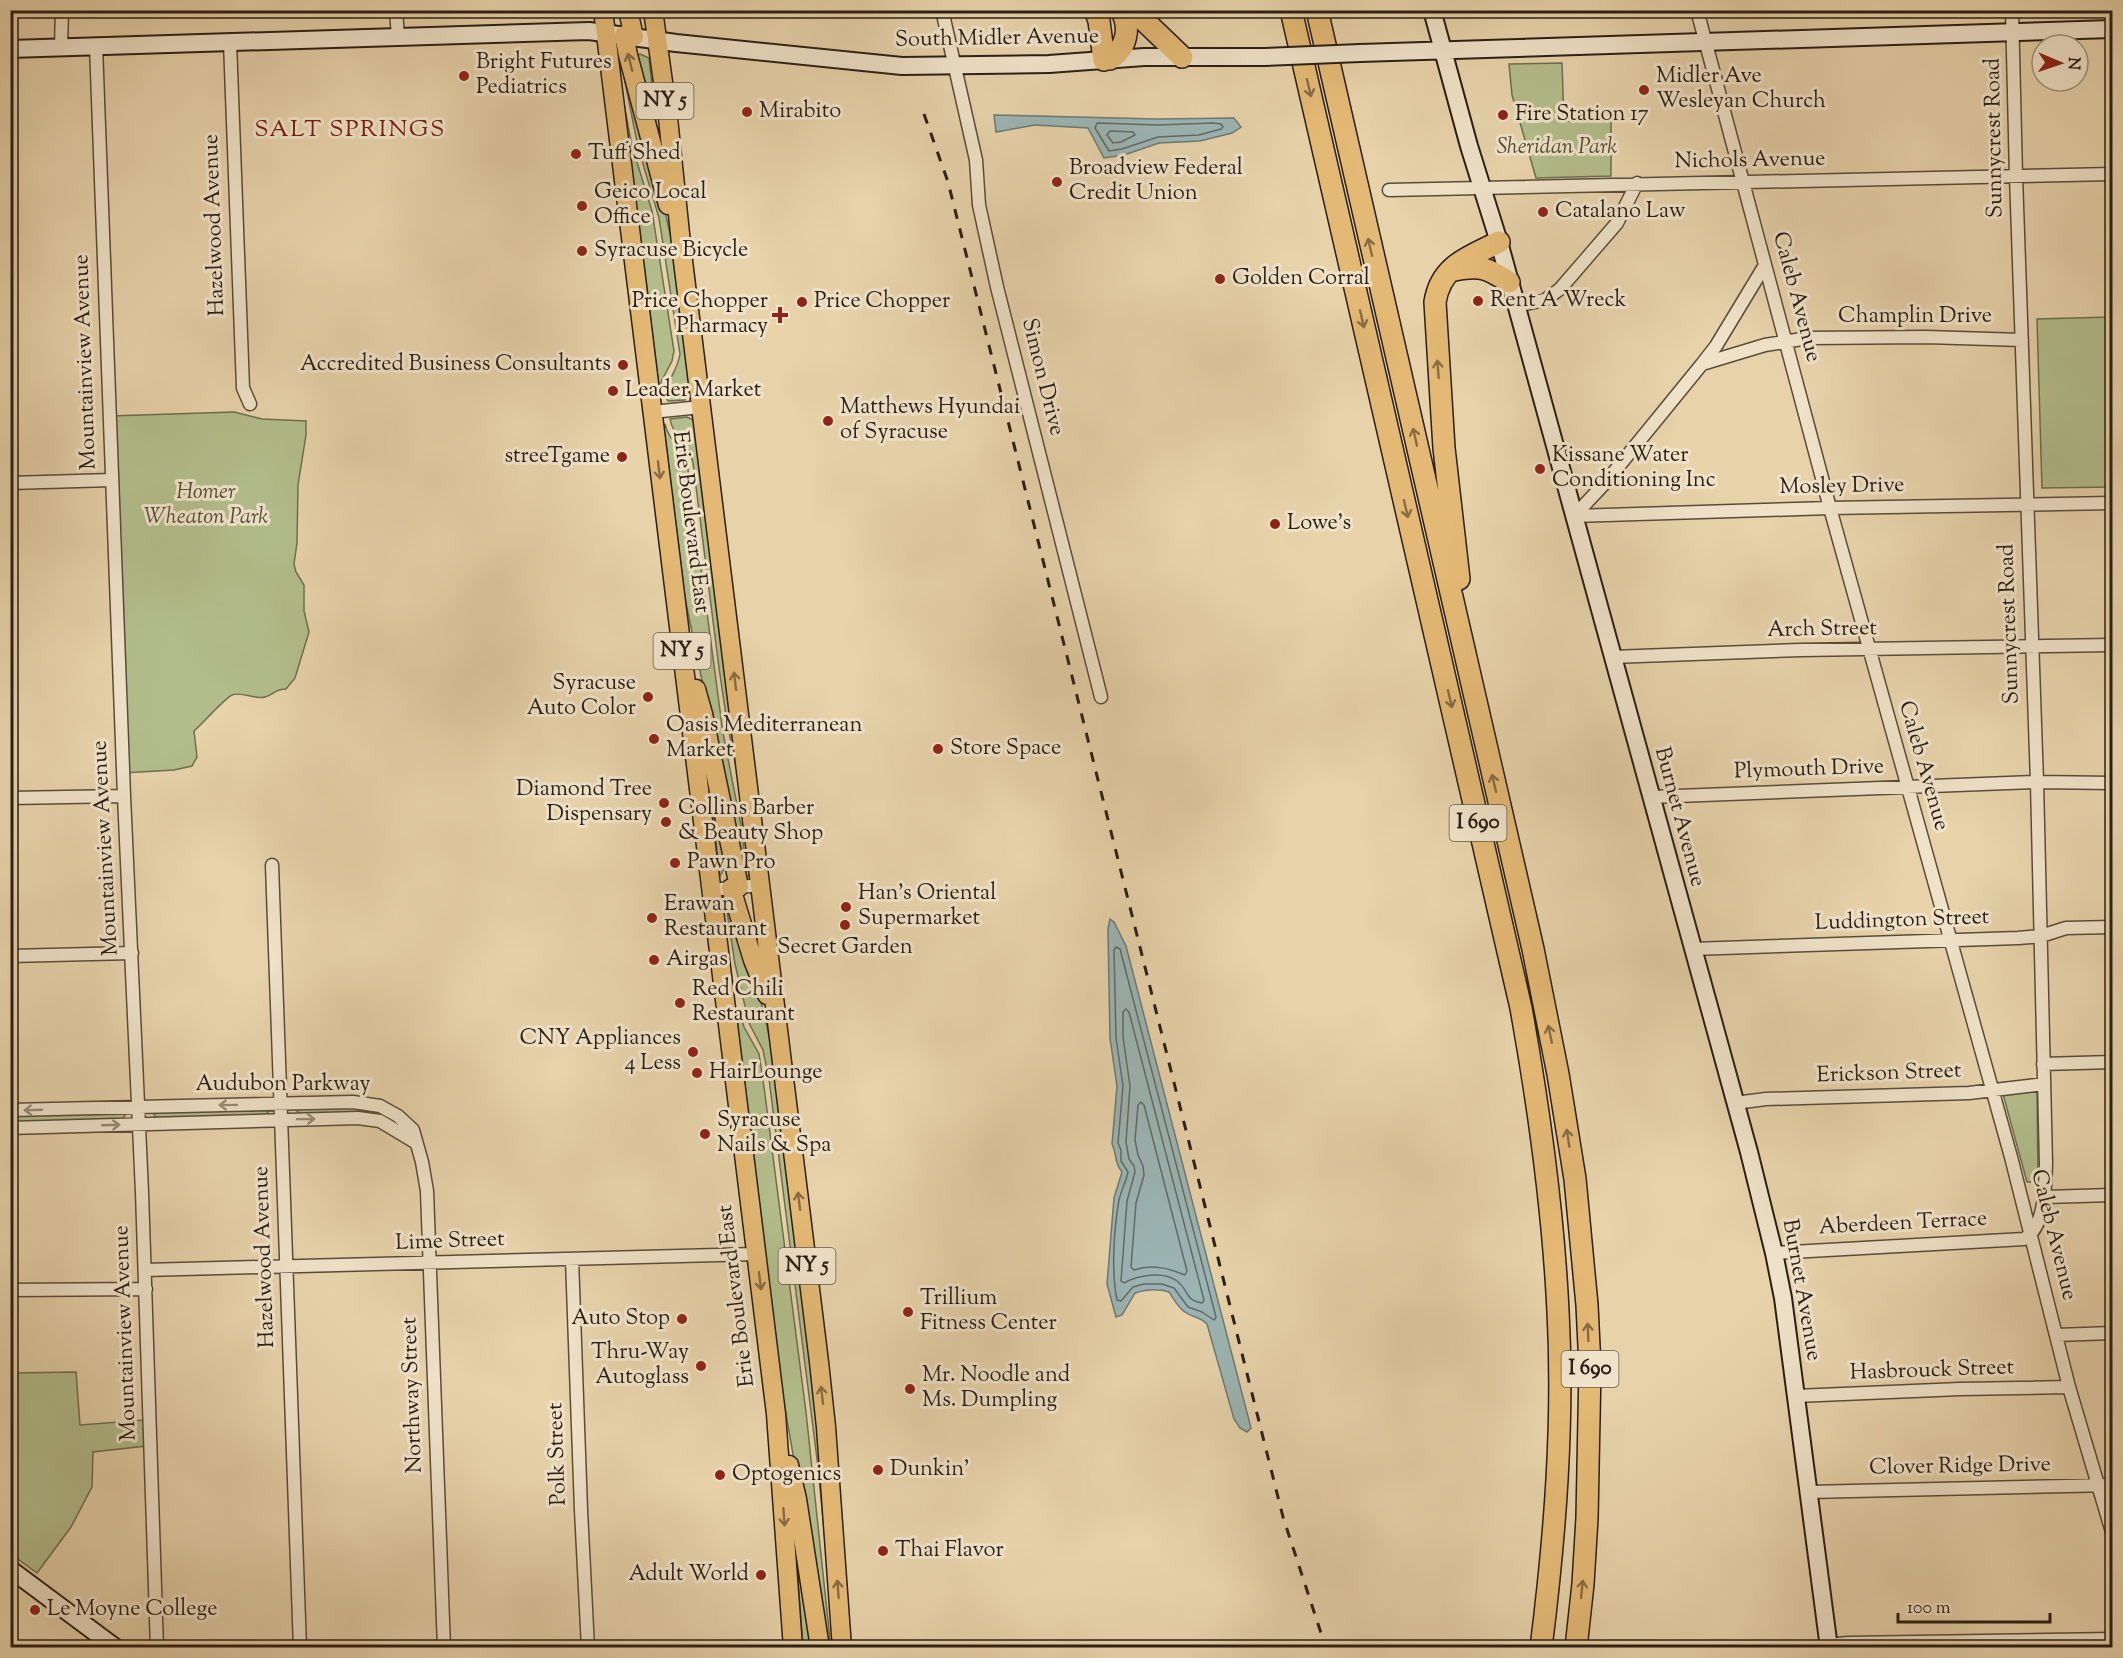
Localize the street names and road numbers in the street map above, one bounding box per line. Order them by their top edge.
street label: South Midler Avenue [895,21,1099,57]
street label: Sunnycrest Road [1978,58,2012,218]
road number: NY 5 [636,83,694,119]
street label: Hazelwood Avenue [196,133,234,317]
street label: Nichols Avenue [1674,144,1826,178]
street label: Caleb Avenue [1763,228,1829,366]
street label: Mountainview Avenue [66,254,106,470]
street label: Champlin Drive [1838,301,1992,333]
street label: Simon Drive [1012,315,1072,439]
street label: Erie Boulevard East [663,429,717,615]
street label: Mosley Drive [1779,470,1905,504]
street label: Sunnycrest Road [1991,543,2029,705]
street label: Arch Street [1767,613,1878,647]
road number: NY 5 [654,633,710,669]
street label: Caleb Avenue [1889,697,1957,835]
street label: Mountainview Avenue [84,739,128,957]
street label: Burnet Avenue [1645,744,1713,890]
street label: Plymouth Drive [1733,751,1885,789]
road number: I 690 [1450,805,1506,841]
street label: Luddington Street [1814,902,1990,940]
street label: Erickson Street [1816,1055,1962,1093]
street label: Audubon Parkway [195,1069,371,1101]
street label: Hazelwood Avenue [246,1165,284,1349]
street label: Caleb Avenue [2021,1166,2085,1304]
street label: Erie Boulevard East [710,1203,764,1389]
street label: Aberdeen Terrace [1818,1204,1988,1244]
street label: Burnet Avenue [1773,1217,1829,1363]
street label: Lime Street [395,1224,506,1260]
street label: Mountainview Avenue [106,1225,146,1441]
road number: NY 5 [778,1248,836,1284]
street label: Northway Street [394,1316,432,1474]
road number: I 690 [1562,1351,1618,1387]
street label: Hasbrouck Street [1849,1352,2015,1390]
street label: Polk Street [540,1401,576,1506]
street label: Clover Ridge Drive [1869,1449,2051,1485]

